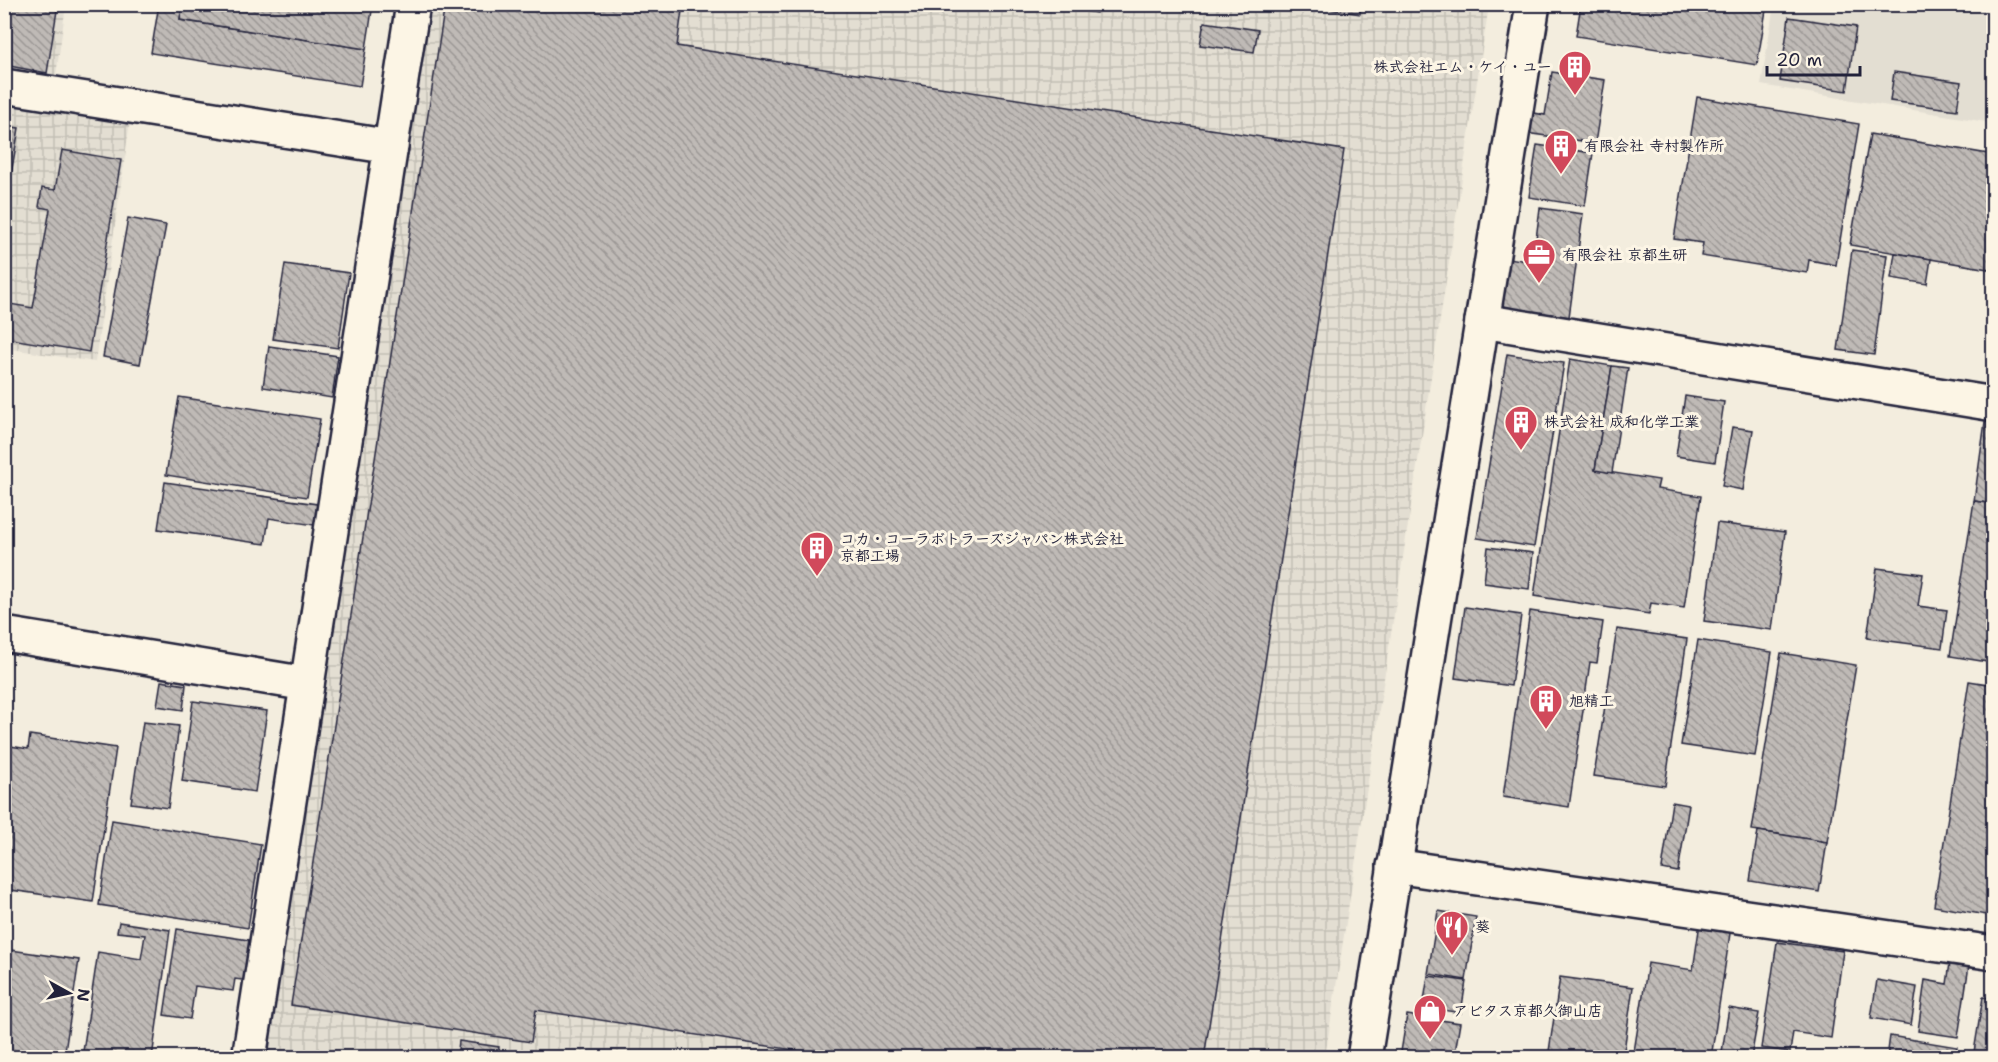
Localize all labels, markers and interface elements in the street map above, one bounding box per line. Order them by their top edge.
scale bar [1767,39,1860,77]
text: 20 m [1776,48,1822,72]
building icon: 株式会社エム・ケイ・ユー [1557,49,1593,96]
place label: 株式会社エム・ケイ・ユー [1373,57,1552,77]
building icon: 有限会社 寺村製作所 [1543,128,1579,175]
place label: 有限会社 寺村製作所 [1584,136,1724,156]
office icon: 有限会社 京都生研 [1521,237,1557,284]
place label: 有限会社 京都生研 [1562,245,1687,265]
building icon: 株式会社 成和化学工業 [1503,404,1539,451]
place label: 株式会社 成和化学工業 [1544,412,1699,432]
place label: コカ・コーラボトラーズジャパン株式会社 京都工場 [840,529,1124,566]
building icon: コカ・コーラボトラーズジャパン株式会社 京都工場 [799,530,835,577]
building icon: 旭精工 [1528,683,1564,730]
place label: 旭精工 [1569,691,1614,711]
restaurant icon: 葵 [1434,909,1470,956]
place label: 葵 [1475,917,1490,937]
north arrow [39,963,99,1023]
text: N [72,987,95,1003]
shop icon: アビタス京都久御山店 [1412,993,1448,1040]
place label: アビタス京都久御山店 [1453,1001,1603,1021]

